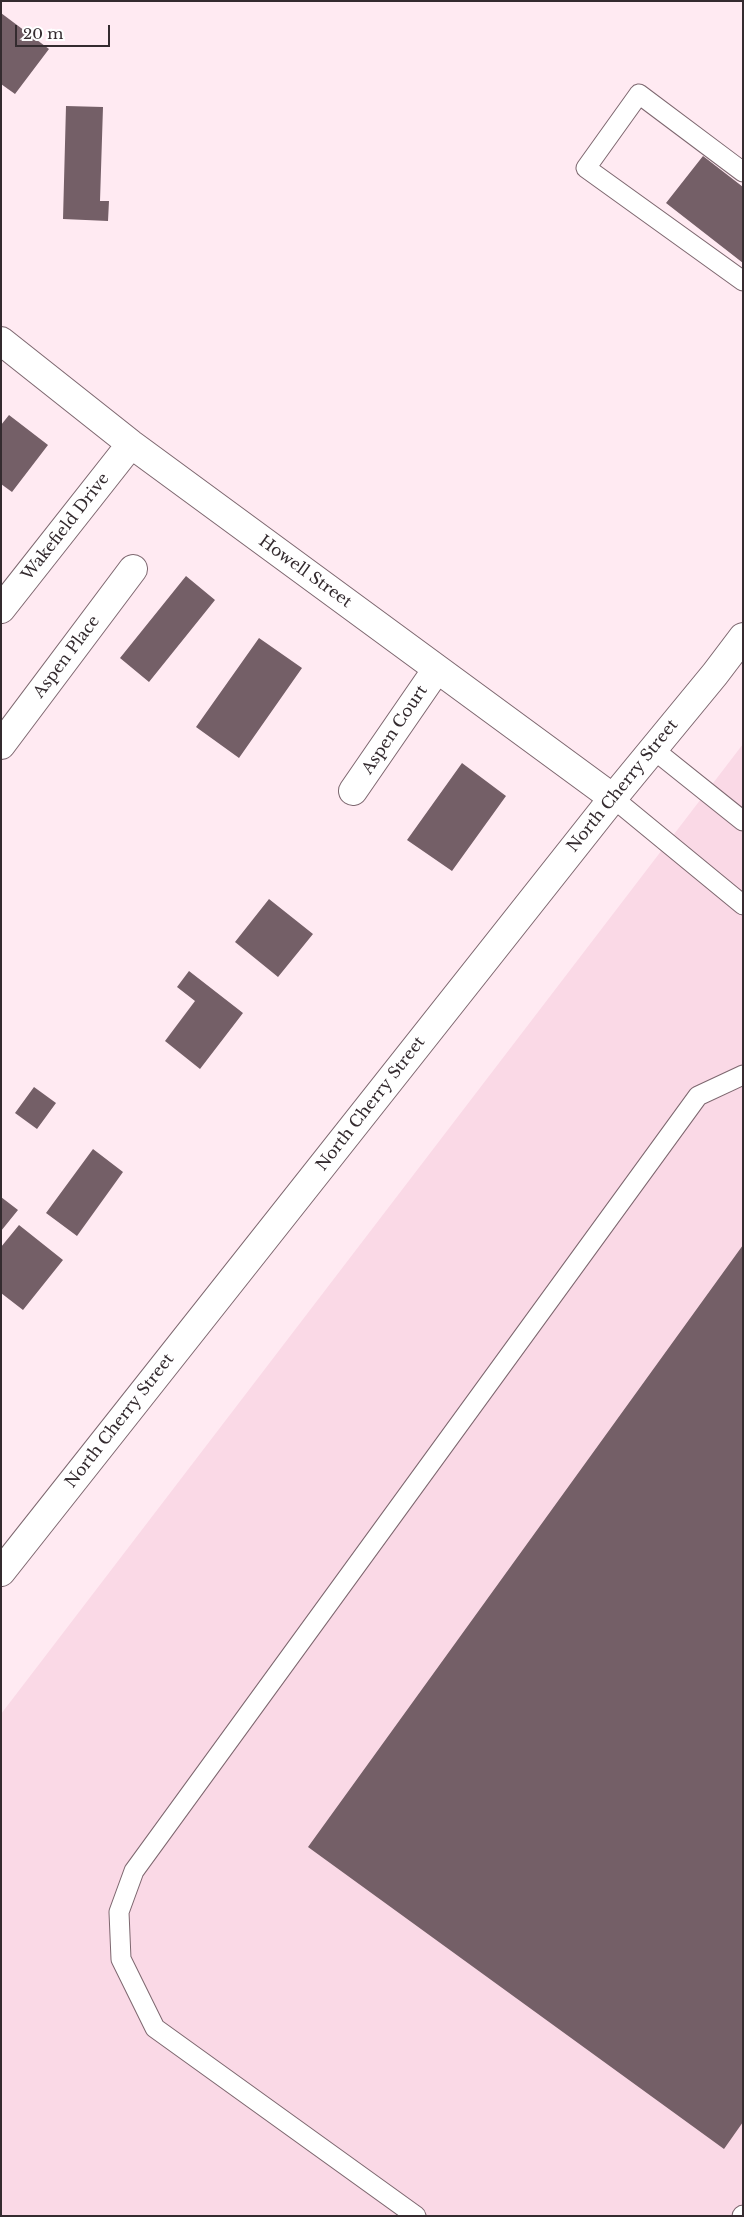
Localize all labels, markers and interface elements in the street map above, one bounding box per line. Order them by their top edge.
scale bar [18,15,112,47]
text: 20 m [23,24,63,43]
street label: Wakefield Drive [18,470,114,584]
street label: Howell Street [255,532,355,612]
street label: Aspen Place [30,612,104,702]
street label: Aspen Court [358,682,432,778]
street label: North Cherry Street [564,716,682,856]
street label: North Cherry Street [313,1033,429,1175]
street label: North Cherry Street [62,1350,178,1492]

